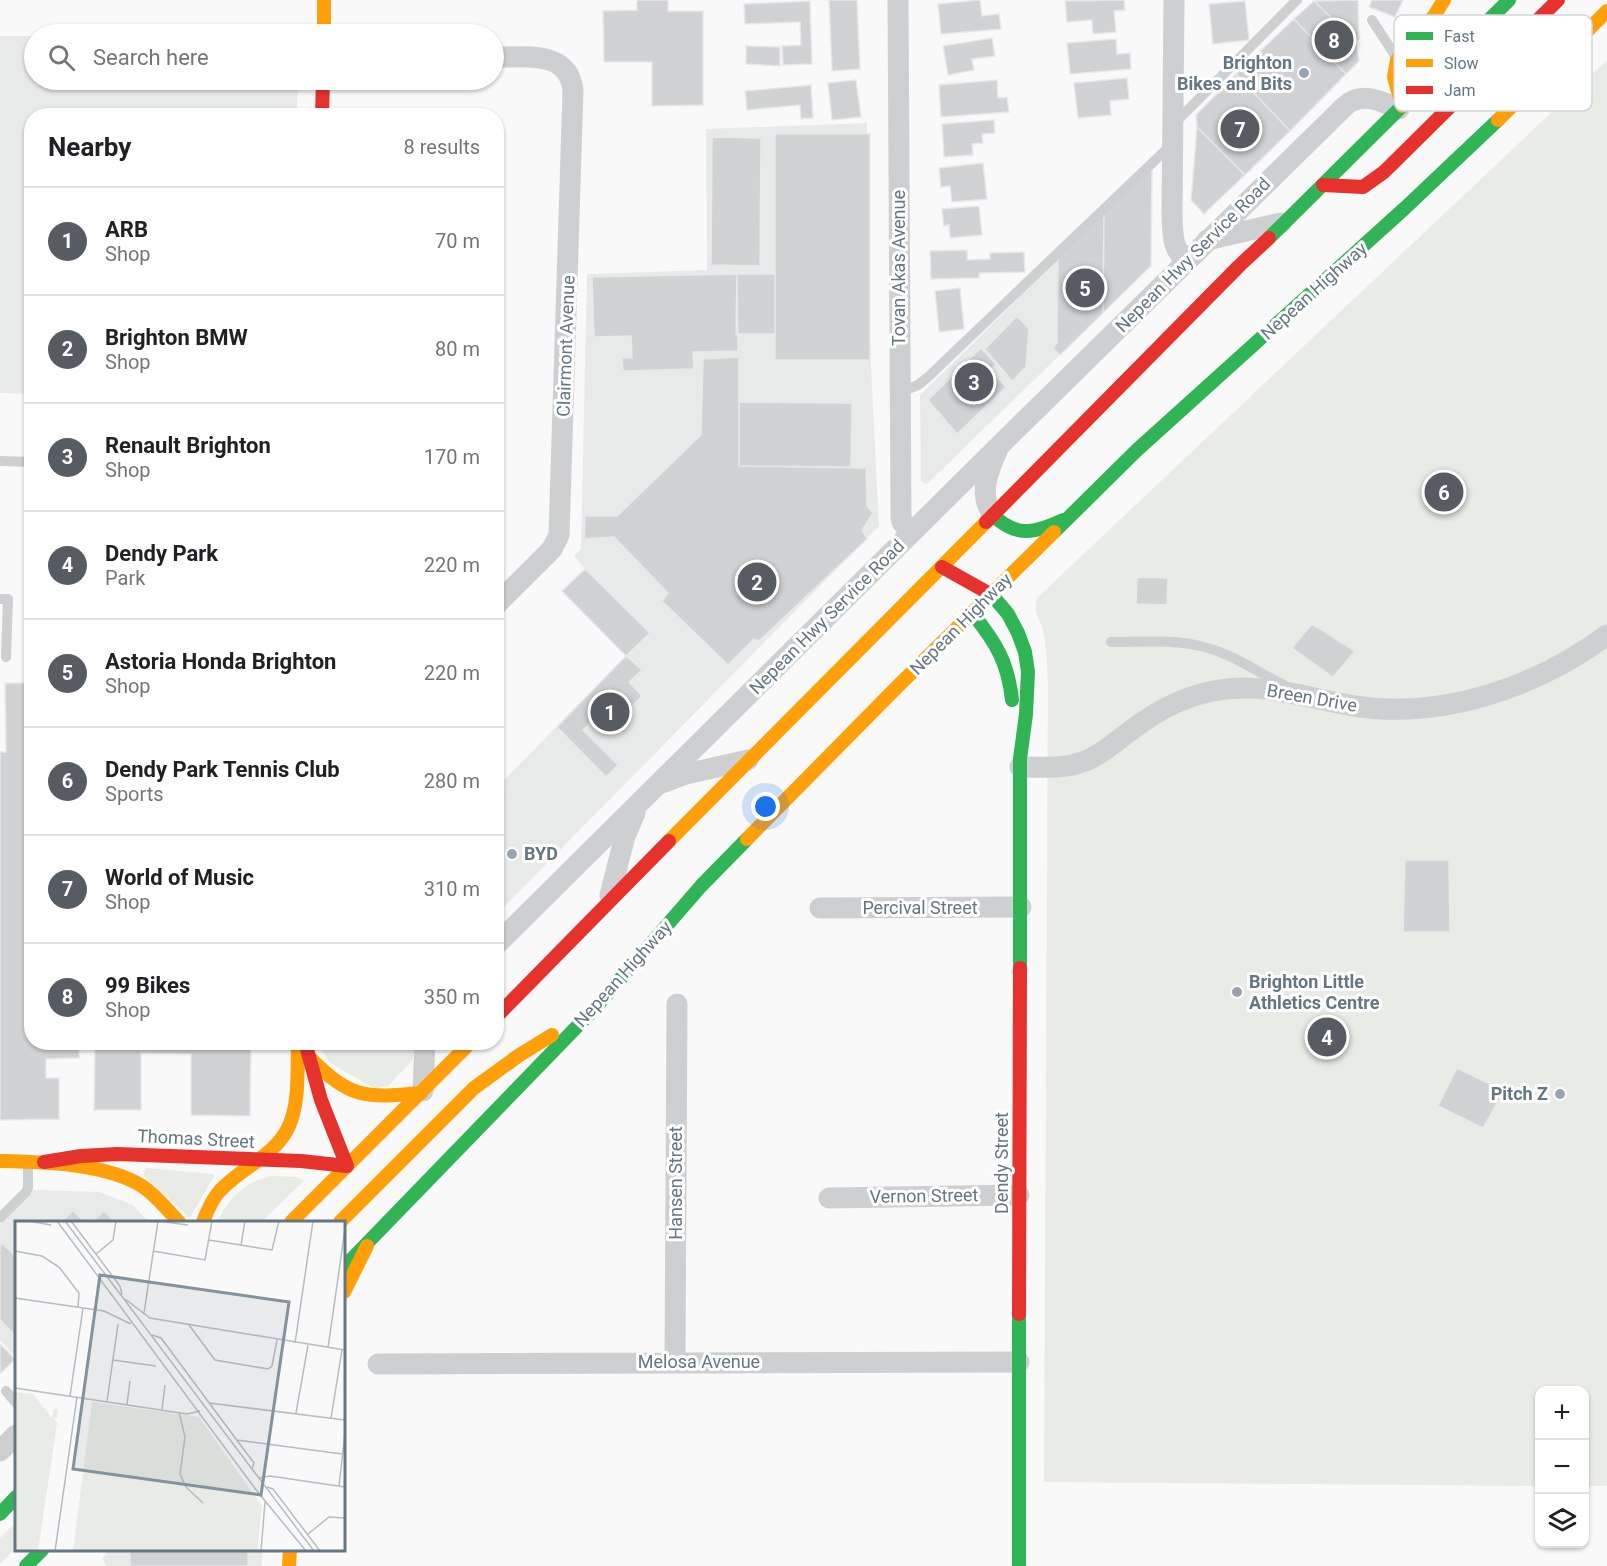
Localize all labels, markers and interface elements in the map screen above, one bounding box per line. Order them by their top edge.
legend [1394,15,1592,111]
pin: 8 [1314,18,1354,63]
search box [24,24,504,90]
text: Fast [1444,27,1475,46]
icon: search [45,41,78,74]
text: Search here [93,45,209,70]
place label: Brighton Bikes and Bits [1177,52,1292,94]
text: Slow [1444,54,1479,73]
marker: Brighton Bikes and Bits [1297,66,1311,80]
text: Jam [1444,81,1476,100]
pin: 7 [1220,106,1260,152]
text: Nearby [48,132,131,162]
text: 8 results [404,135,480,159]
street label: Nepean Hwy Service Road [1111,173,1274,336]
street label: Tovan Akas Avenue [888,190,909,346]
text: ARB [105,217,148,242]
text: 1 [62,229,73,253]
text: 70 m [435,229,480,253]
street label: Nepean Highway [1256,237,1371,344]
text: Shop [105,242,151,266]
pin: 5 [1066,266,1104,310]
street label: Clairmont Avenue [553,275,578,417]
text: Brighton BMW [105,325,248,350]
text: 2 [62,337,73,361]
text: 80 m [435,337,480,361]
text: Shop [105,350,151,374]
pin: 3 [954,360,994,404]
text: Renault Brighton [105,433,271,458]
text: 3 [62,445,73,469]
text: 170 m [424,445,480,469]
text: Shop [105,458,151,482]
pin: 6 [1424,470,1464,514]
street label: Nepean Hwy Service Road [745,535,908,698]
text: Dendy Park [105,541,218,566]
text: 4 [62,553,73,577]
text: 220 m [424,553,480,577]
pin: 2 [738,560,777,604]
text: Park [105,566,145,590]
street label: Nepean Highway [905,568,1016,679]
text: Astoria Honda Brighton [105,649,336,674]
text: 5 [62,661,73,685]
text: 220 m [424,661,480,685]
text: Shop [105,674,151,698]
street label: Breen Drive [1265,679,1359,716]
pin: 1 [590,690,630,734]
text: Dendy Park Tennis Club [105,757,340,782]
text: 6 [62,769,73,793]
text: 280 m [424,769,480,793]
text: Sports [105,782,164,806]
your location [751,792,780,821]
place label: BYD [524,843,558,864]
marker: BYD [505,847,519,861]
text: World of Music [105,865,254,890]
text: 7 [62,877,73,901]
text: 310 m [424,877,480,901]
text: Shop [105,890,151,914]
street label: Percival Street [862,897,978,918]
street label: Nepean Highway [570,916,676,1031]
place label: Brighton Little Athletics Centre [1249,971,1380,1013]
text: 99 Bikes [105,973,190,998]
text: 8 [62,985,73,1009]
text: 350 m [424,985,480,1009]
marker: Brighton Little Athletics Centre [1230,985,1244,999]
text: Shop [105,998,151,1022]
pin: 4 [1308,1014,1346,1060]
place label: Pitch Z [1491,1083,1548,1104]
marker: Pitch Z [1553,1087,1567,1101]
street label: Dendy Street [991,1112,1012,1214]
street label: Thomas Street [137,1125,255,1152]
street label: Hansen Street [665,1126,686,1240]
street label: Vernon Street [869,1184,979,1207]
inset map [15,1221,345,1551]
street label: Melosa Avenue [638,1351,760,1372]
map controls [1535,1386,1589,1548]
button: + [1535,1386,1589,1440]
button: − [1535,1440,1589,1494]
button: layers [1535,1494,1589,1548]

